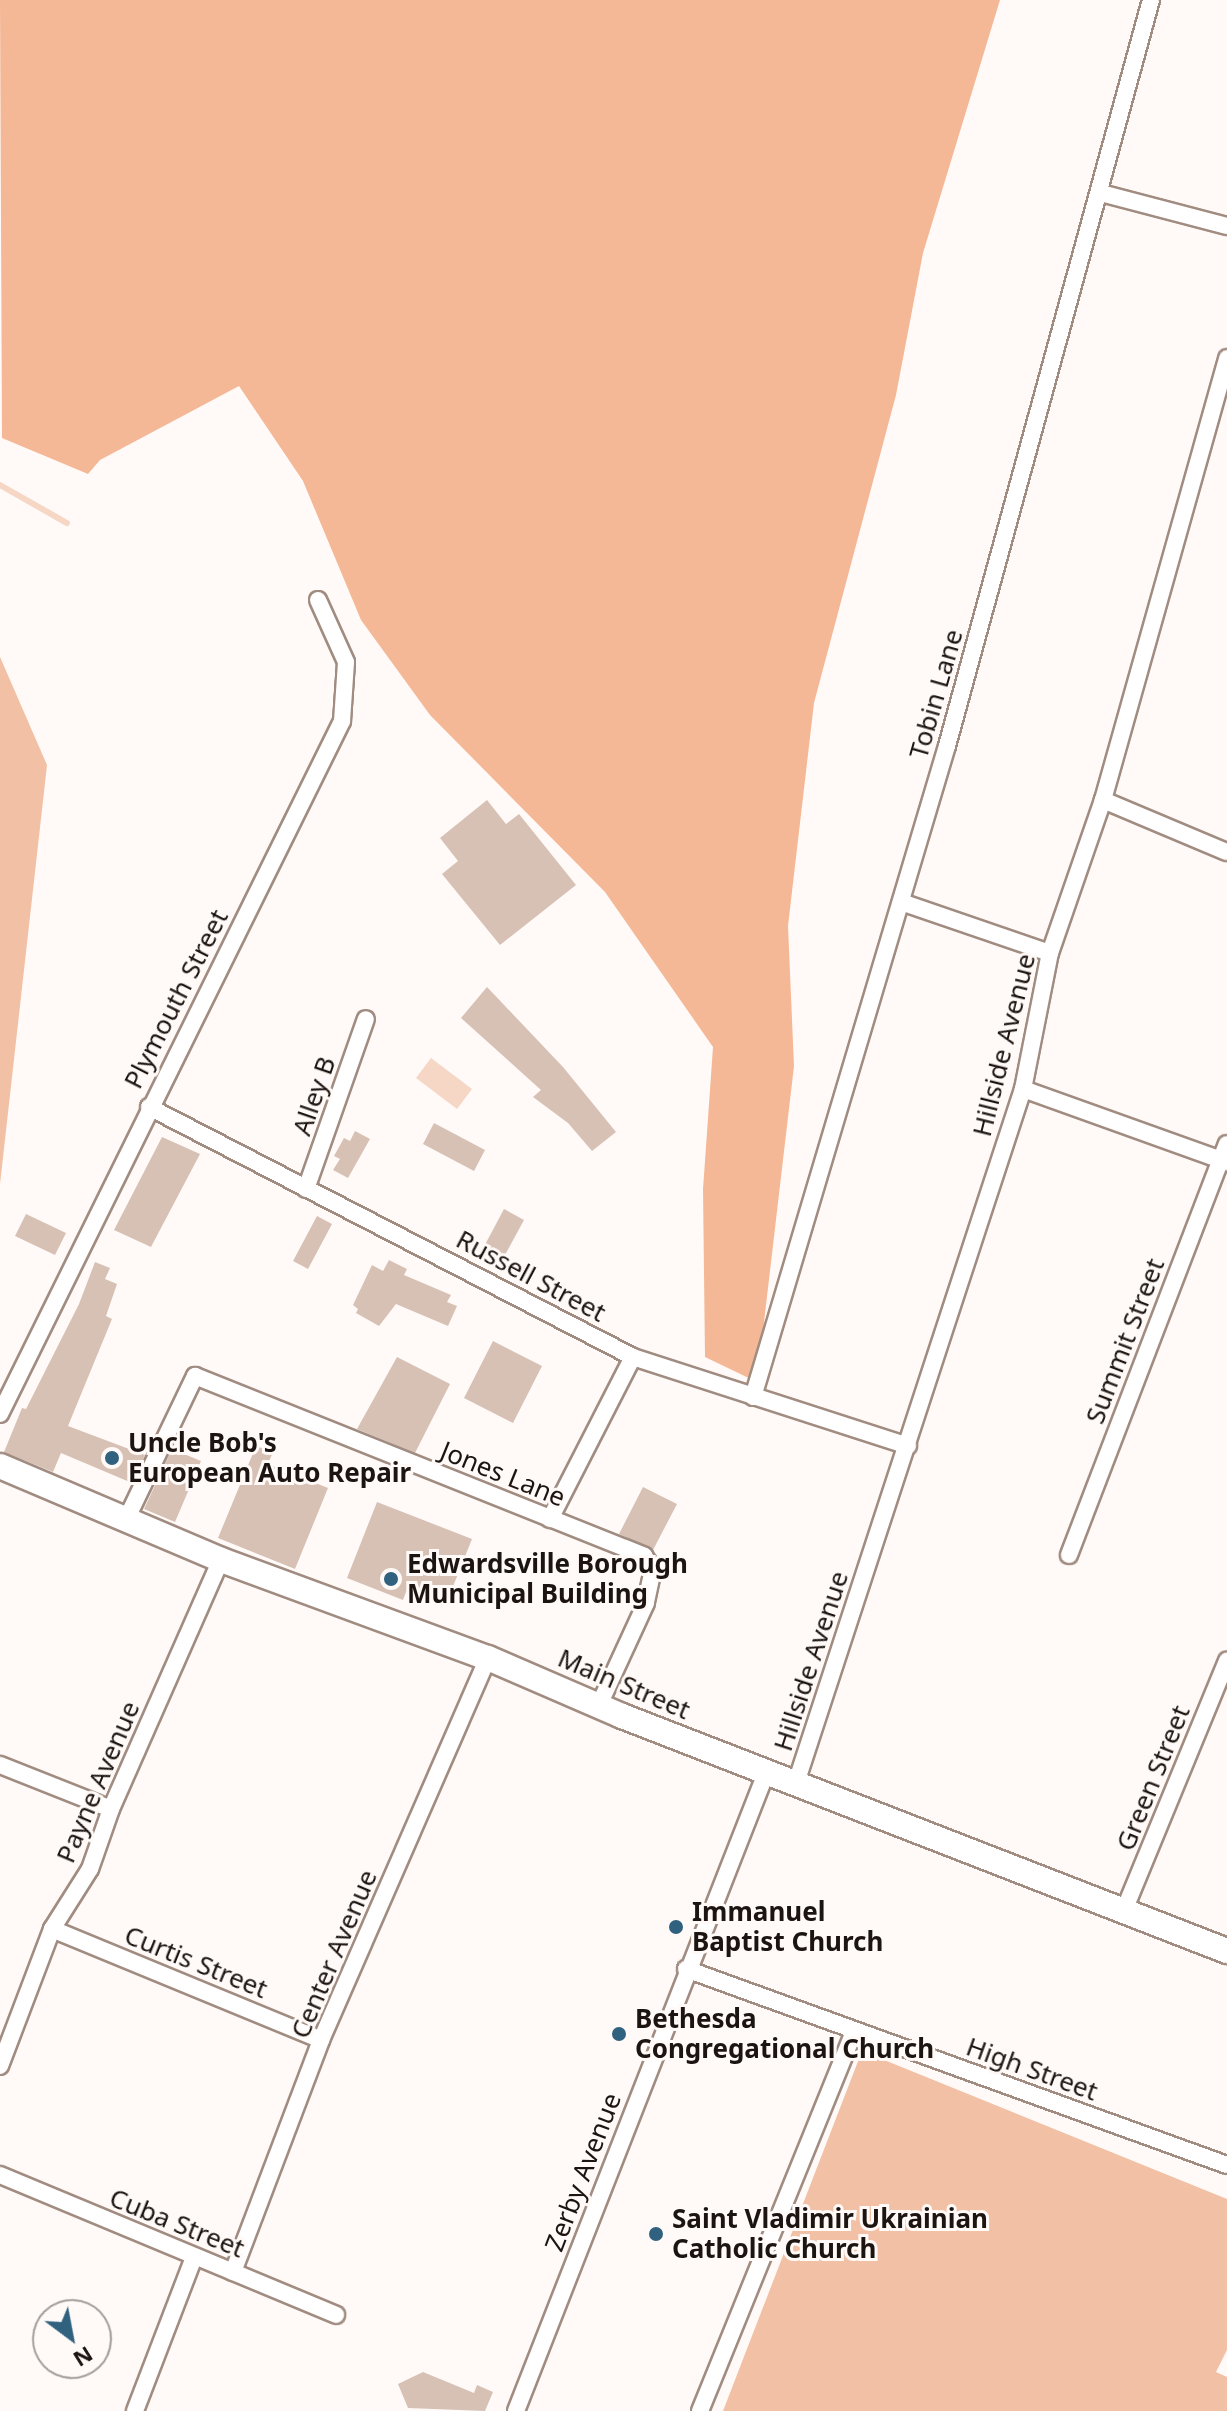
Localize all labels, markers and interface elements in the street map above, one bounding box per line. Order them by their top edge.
street label: Tobin Lane [903,626,969,762]
street label: Plymouth Street [117,904,235,1094]
street label: Hillside Avenue [966,950,1042,1140]
street label: Alley B [286,1053,342,1139]
street label: Russell Street [451,1224,611,1328]
street label: Summit Street [1079,1254,1171,1428]
place label: Uncle Bob's European Auto Repair [128,1427,411,1488]
street label: Jones Lane [436,1435,570,1513]
marker: Uncle Bob's European Auto Repair [103,1449,121,1467]
place label: Edwardsville Borough Municipal Building [407,1548,688,1610]
street label: Hillside Avenue [767,1567,855,1755]
marker: Edwardsville Borough Municipal Building [382,1570,400,1588]
street label: Main Street [553,1642,695,1726]
street label: Payne Avenue [50,1697,146,1867]
street label: Green Street [1110,1701,1196,1855]
street label: Center Avenue [284,1865,384,2043]
place label: Immanuel Baptist Church [692,1896,883,1958]
marker: Immanuel Baptist Church [667,1918,685,1936]
street label: Curtis Street [120,1919,272,2005]
place label: Bethesda Congregational Church [635,2003,934,2064]
marker: Bethesda Congregational Church [610,2025,628,2043]
street label: High Street [962,2031,1102,2107]
street label: Zerby Avenue [539,2088,627,2256]
street label: Cuba Street [105,2182,249,2264]
place label: Saint Vladimir Ukrainian Catholic Church [672,2203,988,2264]
marker: Saint Vladimir Ukrainian Catholic Church [647,2225,665,2243]
north arrow [32,2299,112,2379]
text: N [68,2340,99,2375]

